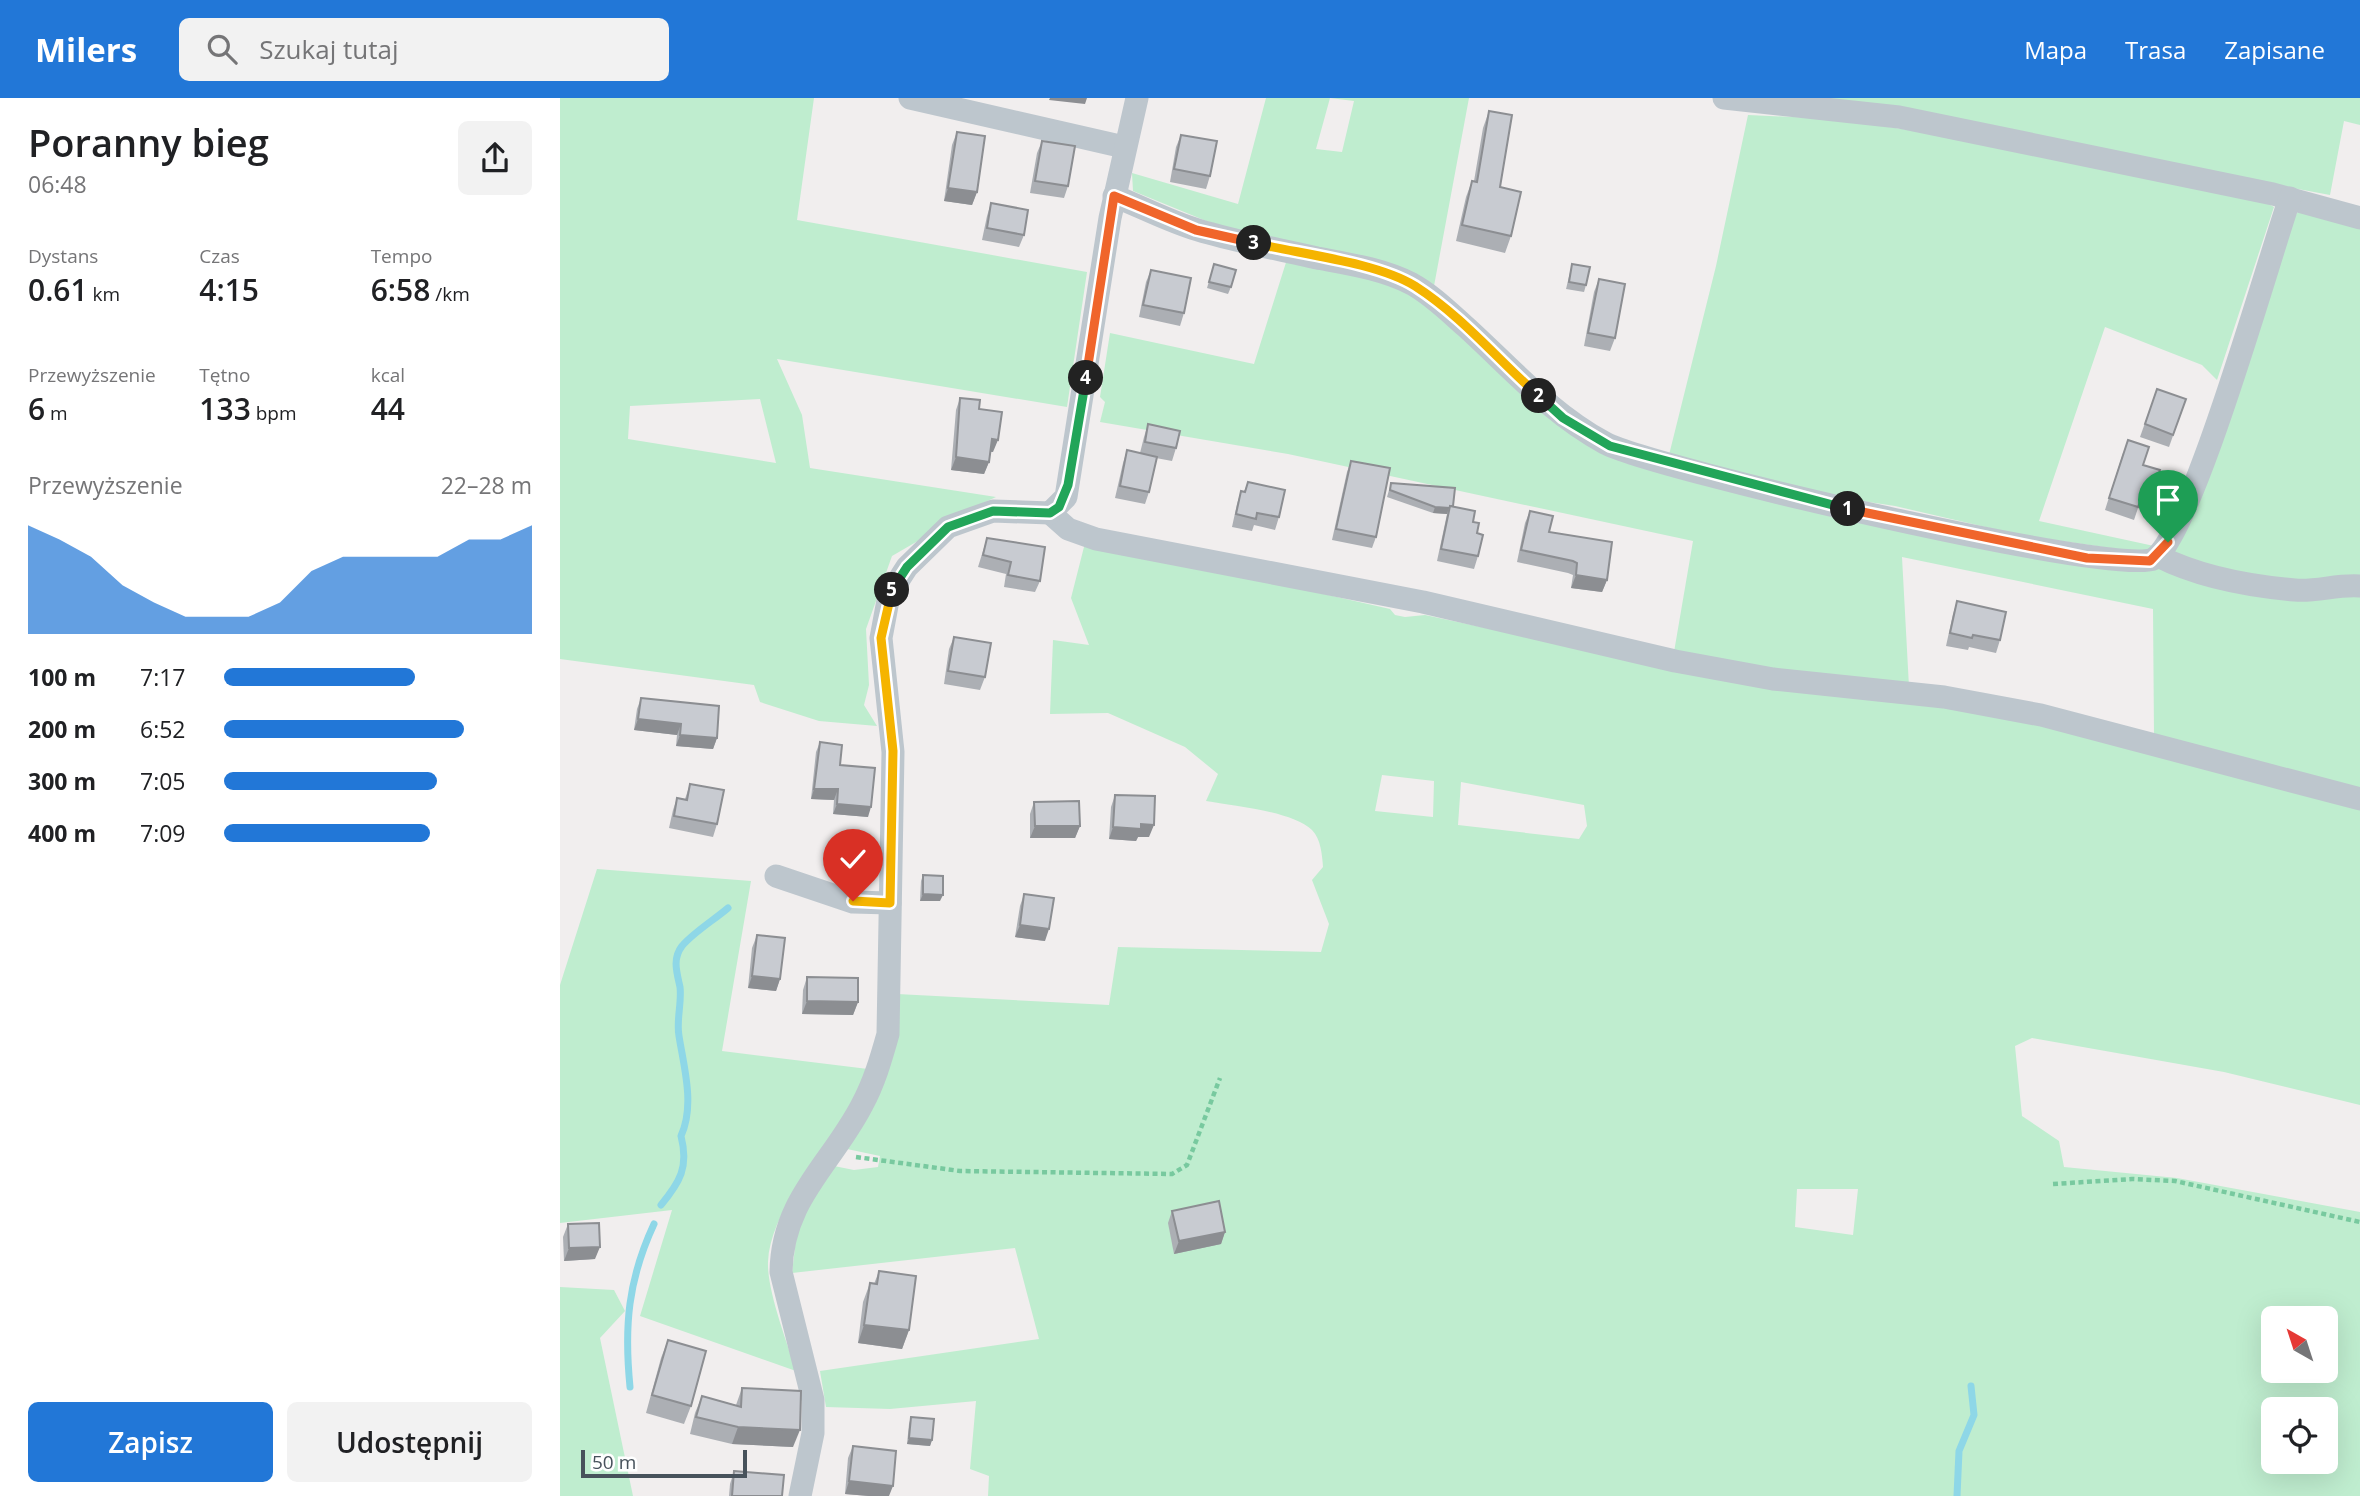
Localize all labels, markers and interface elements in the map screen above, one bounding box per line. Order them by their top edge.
search box [179,18,669,81]
text: Milers [35,27,137,72]
icon: search [203,30,241,68]
text: Szukaj tutaj [259,31,398,67]
text: Mapa [2024,33,2087,66]
text: Trasa [2125,33,2186,66]
text: Zapisane [2224,33,2325,66]
text: Poranny bieg [28,116,269,168]
button: share [458,121,532,195]
text: 06:48 [28,168,87,200]
pin: 3 [1236,226,1272,260]
text: 3 [1248,229,1259,255]
text: Dystans [28,243,98,269]
text: Czas [199,243,240,269]
text: Tempo [371,243,432,269]
text: 0.61 [28,269,88,310]
text: 4:15 [199,269,259,310]
text: 6:58 [371,269,430,310]
text: km [88,281,120,307]
text: /km [430,281,470,307]
pin: 4 [1068,360,1104,396]
text: Przewyższenie [28,362,156,388]
text: Tętno [199,362,250,388]
text: kcal [371,362,405,388]
text: 4 [1080,364,1091,390]
pin: 2 [1522,378,1556,414]
text: 2 [1533,382,1544,408]
text: 6 [28,388,45,429]
text: 133 [199,388,251,429]
text: 44 [371,388,405,429]
text: m [45,400,68,426]
text: bpm [251,400,297,426]
text: Przewyższenie [28,469,183,501]
text: 22–28 m [441,469,532,501]
pin [2138,470,2198,542]
icon: arrive [2149,481,2187,519]
pin: 1 [1830,492,1866,526]
text: 1 [1842,495,1853,521]
pin: 5 [874,573,910,608]
text: 5 [886,576,897,602]
text: 100 m [28,661,96,693]
text: 7:17 [140,661,186,693]
text: 200 m [28,713,96,745]
text: 6:52 [140,713,186,745]
text: 300 m [28,765,96,797]
text: 7:05 [140,765,186,797]
text: 400 m [28,817,96,849]
text: 7:09 [140,817,186,849]
pin [823,829,883,901]
icon: check [834,840,872,878]
north arrow [2261,1306,2338,1382]
map controls [2261,1306,2338,1474]
button: locate [2261,1397,2338,1474]
button: Zapisz [28,1402,273,1482]
button: Udostępnij [287,1402,532,1482]
scale bar [581,1447,747,1479]
text: 50 m [592,1449,636,1475]

